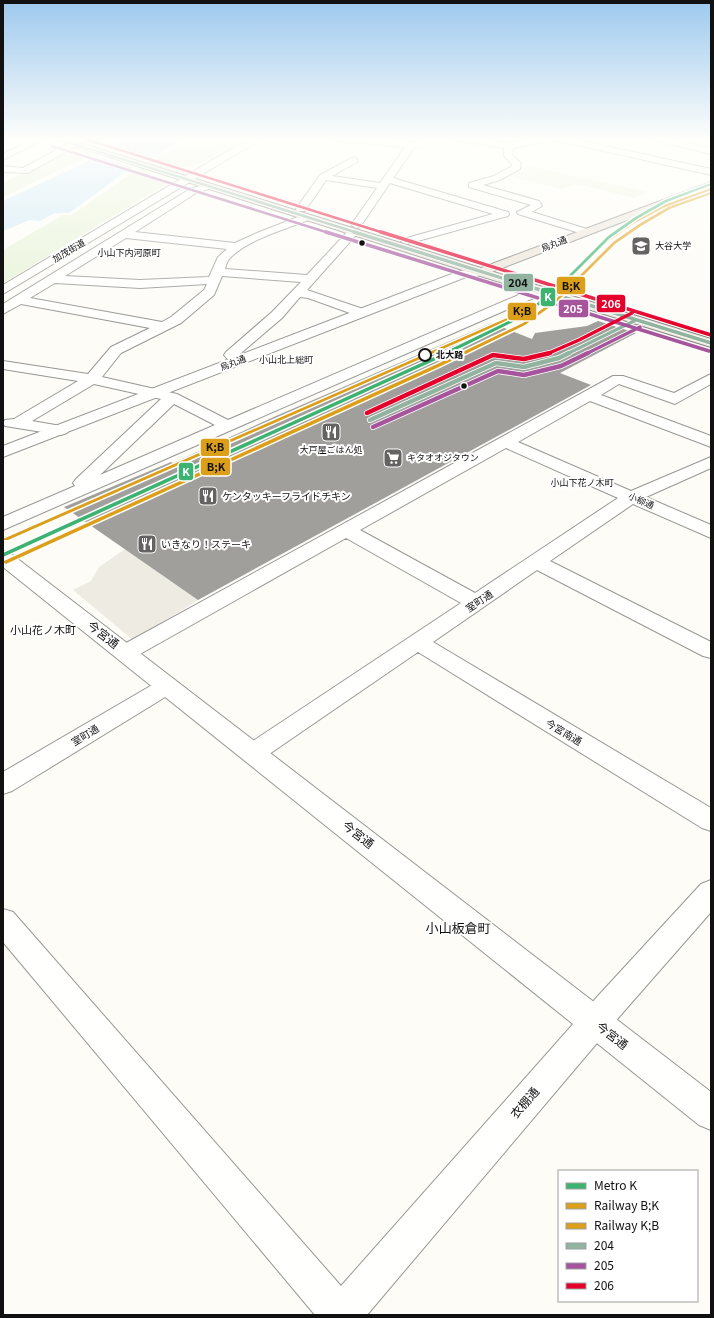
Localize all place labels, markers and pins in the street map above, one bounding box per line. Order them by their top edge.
school or university icon: 大谷大学 [630,235,652,257]
unlabelled marker [357,238,367,248]
place label: 大谷大学 [655,239,691,252]
marker: 北大路 [418,348,432,362]
place label: 北大路 [436,348,464,361]
unlabelled marker [459,381,469,391]
restaurant icon: 大戸屋ごはん処 [320,421,342,443]
place label: 大戸屋ごはん処 [299,443,363,456]
supermarket icon: キタオオジタウン [382,447,404,469]
place label: キタオオジタウン [407,451,479,464]
restaurant icon: ケンタッキーフライドチキン [197,485,219,507]
place label: ケンタッキーフライドチキン [222,488,351,503]
restaurant icon: いきなり！ステーキ [136,533,158,555]
place label: いきなり！ステーキ [161,536,251,551]

